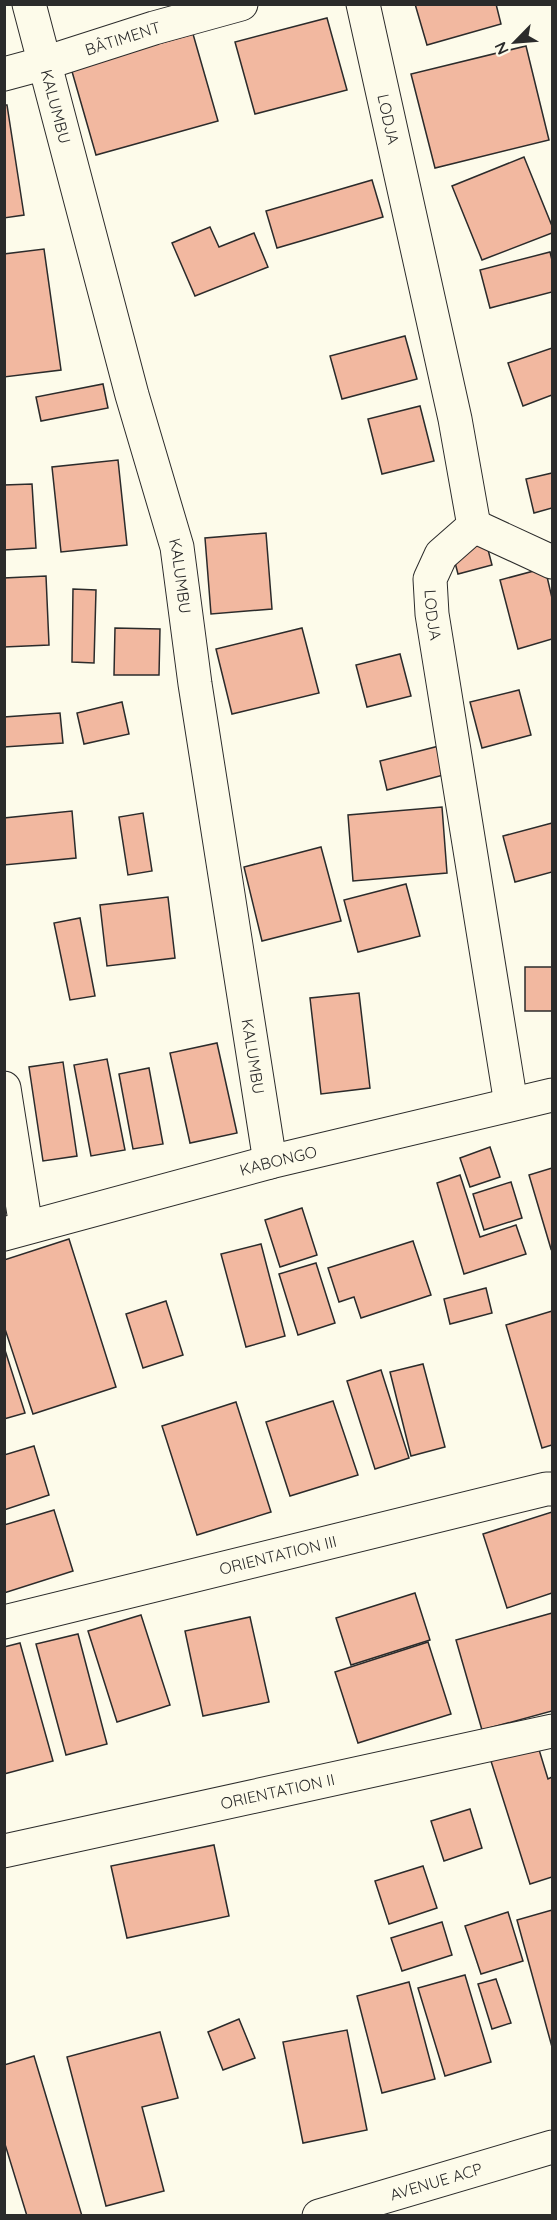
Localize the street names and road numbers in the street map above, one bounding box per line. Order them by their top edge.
street label: BÂTIMENT [82,17,163,60]
street label: KALUMBU [37,67,75,146]
street label: LODJA [373,92,404,146]
street label: KALUMBU [165,536,196,615]
street label: LODJA [421,589,446,642]
street label: KALUMBU [238,1017,269,1095]
street label: KABONGO [237,1141,319,1180]
street label: ORIENTATION III [217,1531,339,1579]
street label: ORIENTATION II [219,1769,336,1813]
street label: AVENUE ACP [387,2158,485,2204]

